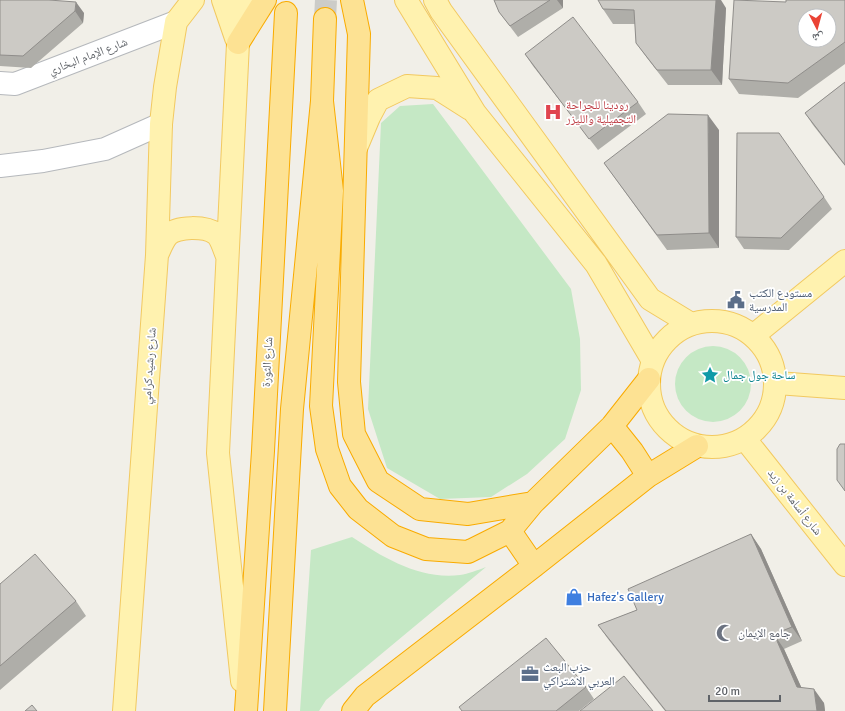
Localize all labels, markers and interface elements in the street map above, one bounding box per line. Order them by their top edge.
north arrow [797,8,837,48]
text: ش [811,29,824,45]
street label: شارع الإمام البخاري [46,34,131,80]
place label: رودينا للجراحة التجميلية والليزر [565,98,636,127]
hospital icon: رودينا للجراحة التجميلية والليزر [543,102,563,122]
place label: مستودع الكتب المدرسية [749,286,812,315]
public building icon: مستودع الكتب المدرسية [726,290,746,310]
street label: شارع رشيد كرامي [139,327,162,405]
street label: شارع الثورة [259,336,276,388]
place icon: ساحة جول جمال [700,365,720,385]
place label: ساحة جول جمال [723,368,796,383]
street label: شارع أسامة بن زيد [764,466,825,539]
shop icon: Hafez's Gallery [564,587,584,607]
place label: Hafez's Gallery [587,590,664,605]
mosque icon: جامع الإيمان [715,623,735,643]
place label: جامع الإيمان [738,626,791,641]
place label: حزب البعث العربي الاشتراكي [543,660,615,691]
office icon: حزب البعث العربي الاشتراكي [520,664,540,684]
scale bar [709,677,780,703]
text: 20 m [715,684,740,699]

